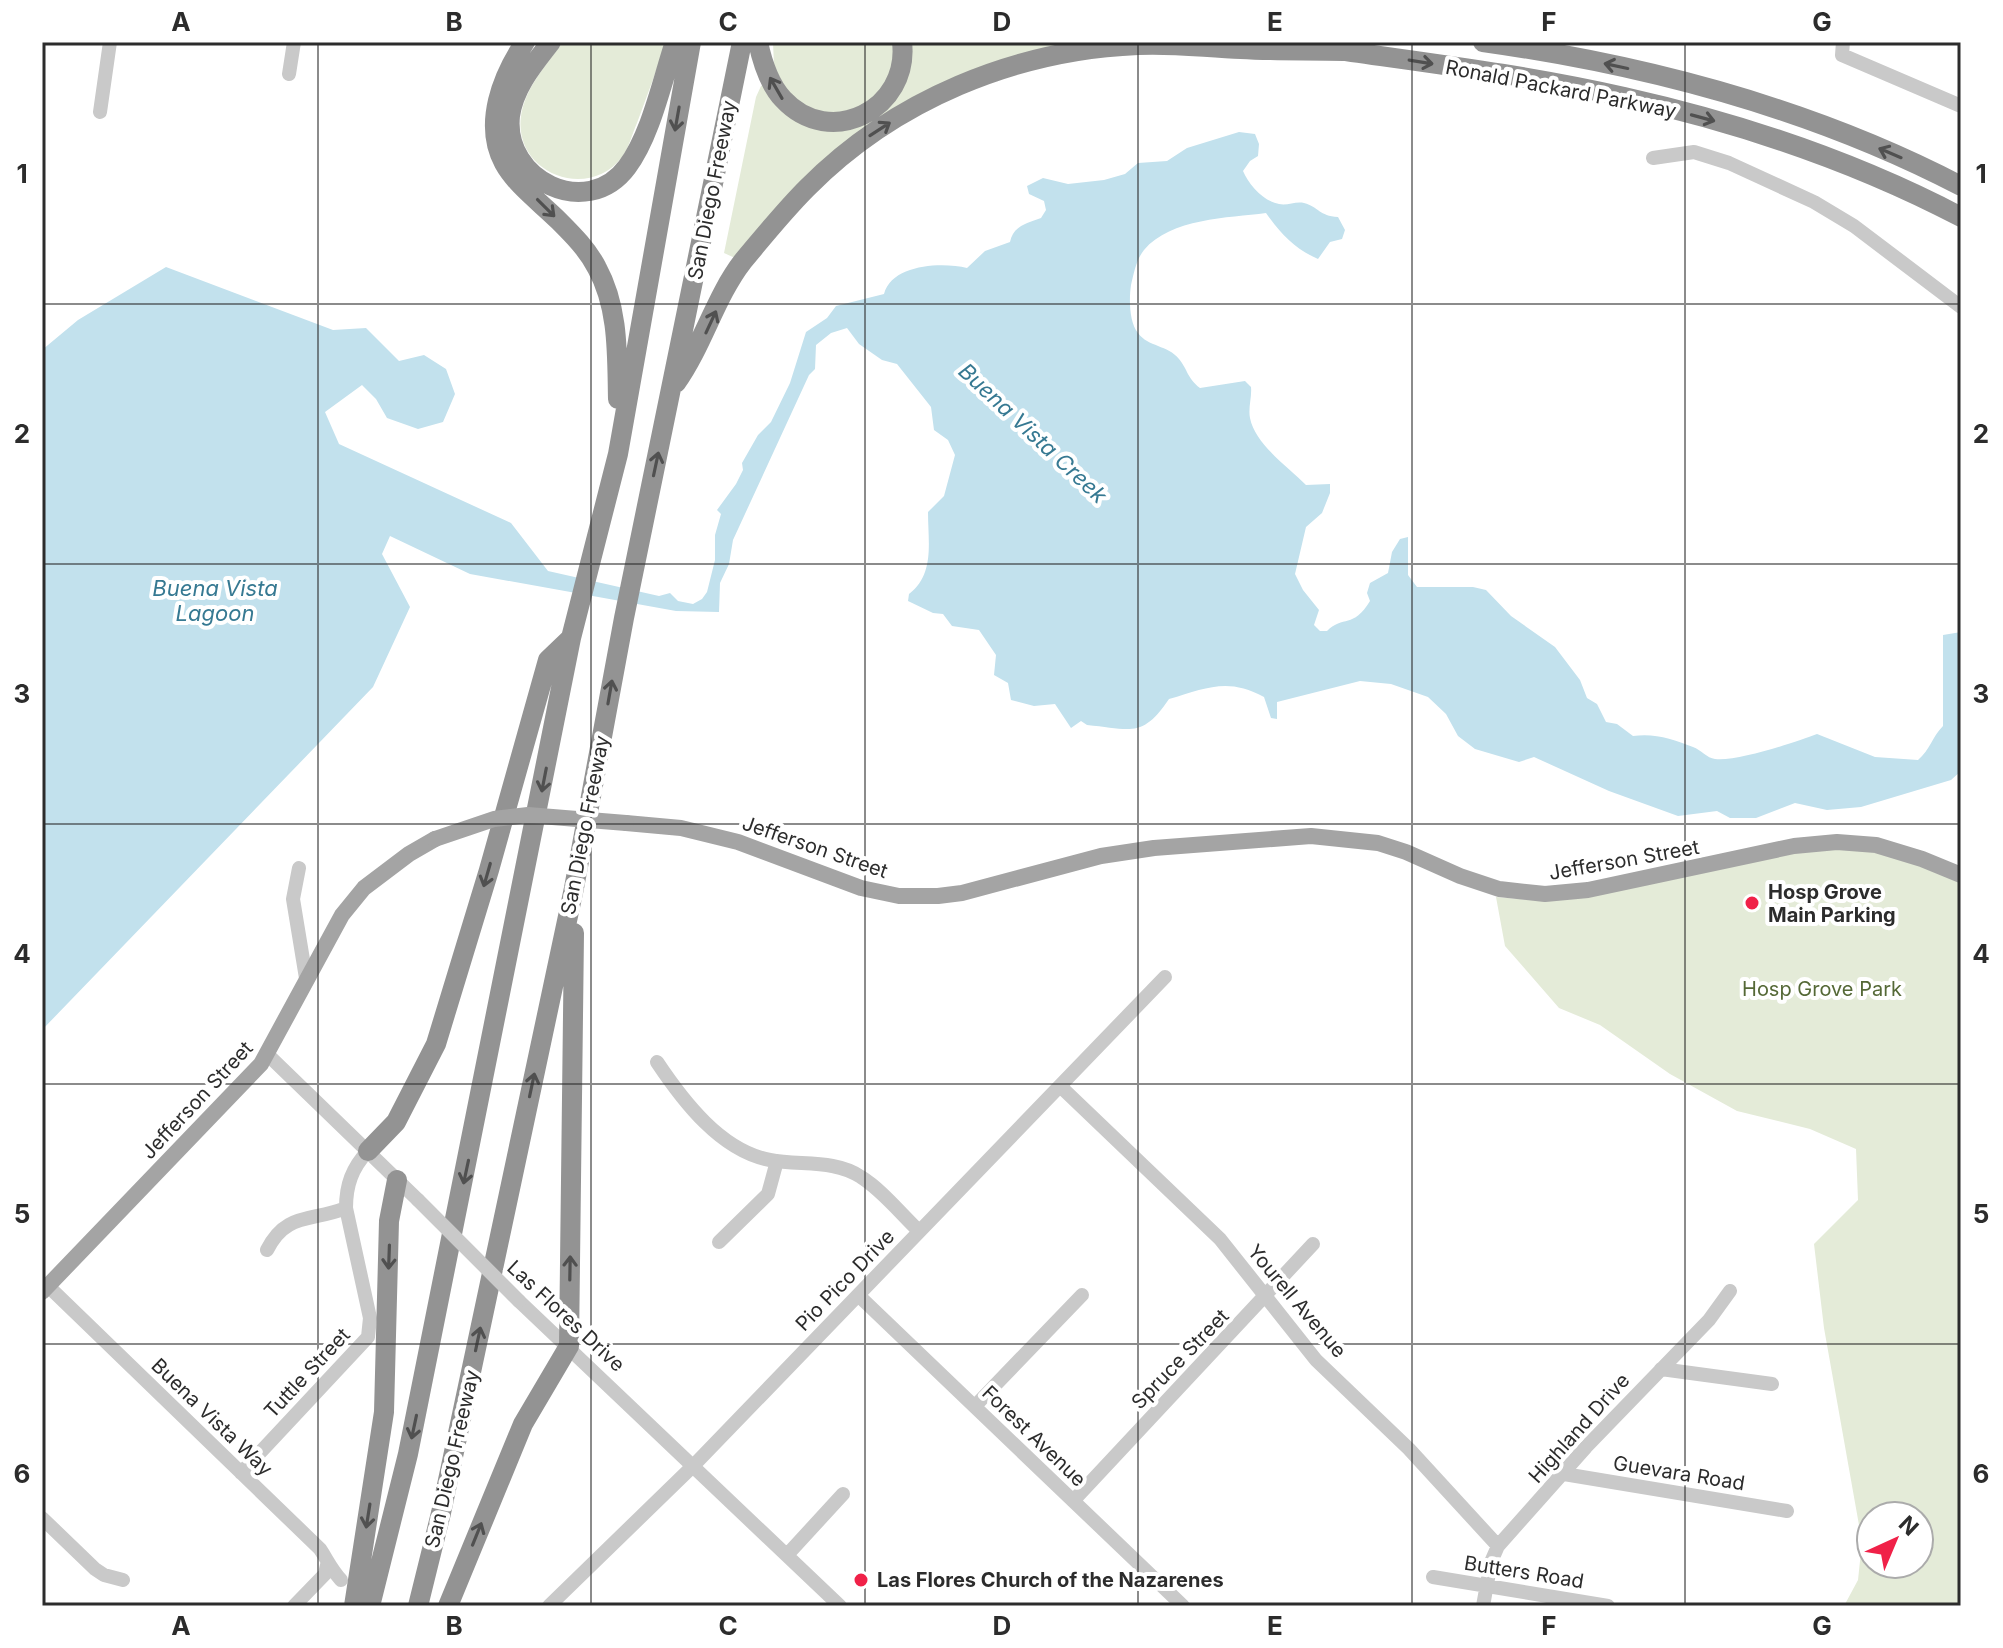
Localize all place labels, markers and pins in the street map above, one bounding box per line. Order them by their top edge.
place label: Hosp Grove Main Parking [1768,880,1896,927]
marker: Hosp Grove Main Parking [1743,894,1761,912]
place label: Las Flores Church of the Nazarenes [877,1568,1224,1592]
marker: Las Flores Church of the Nazarenes [852,1571,870,1589]

